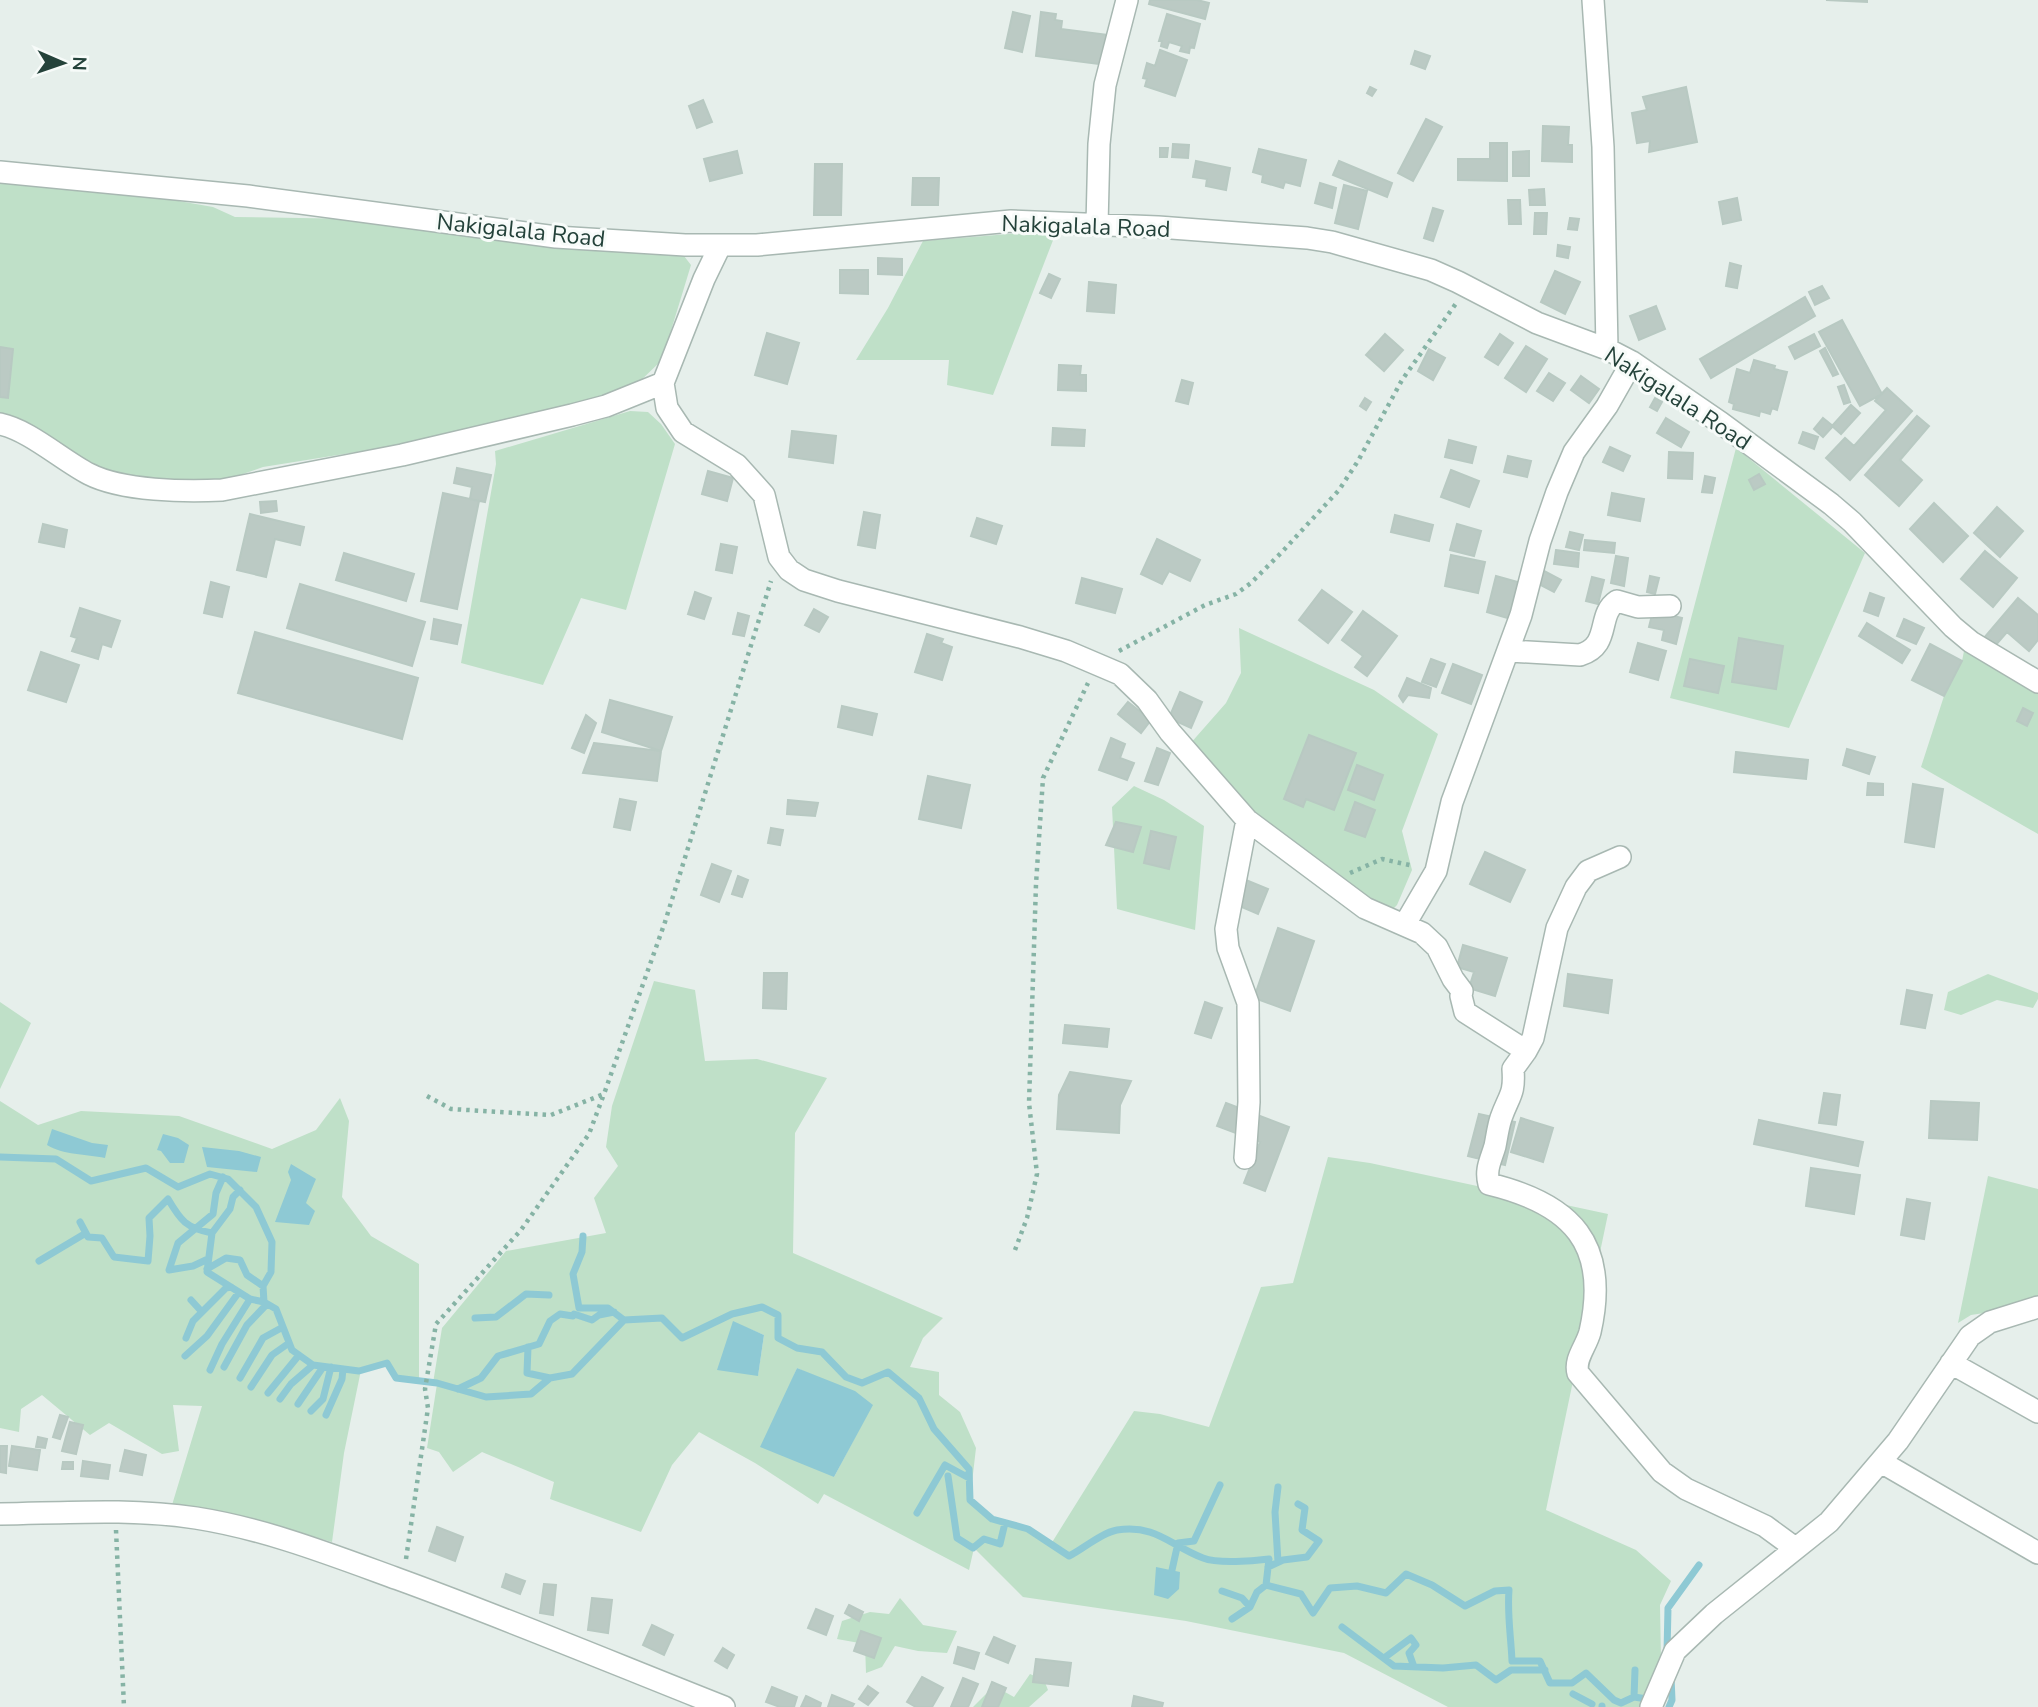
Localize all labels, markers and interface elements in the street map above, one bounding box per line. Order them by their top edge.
north arrow [28,28,98,98]
text: N [66,56,92,71]
street label: Nakigalala Road [435,206,607,255]
street label: Nakigalala Road [1001,208,1171,245]
street label: Nakigalala Road [1598,339,1757,457]

